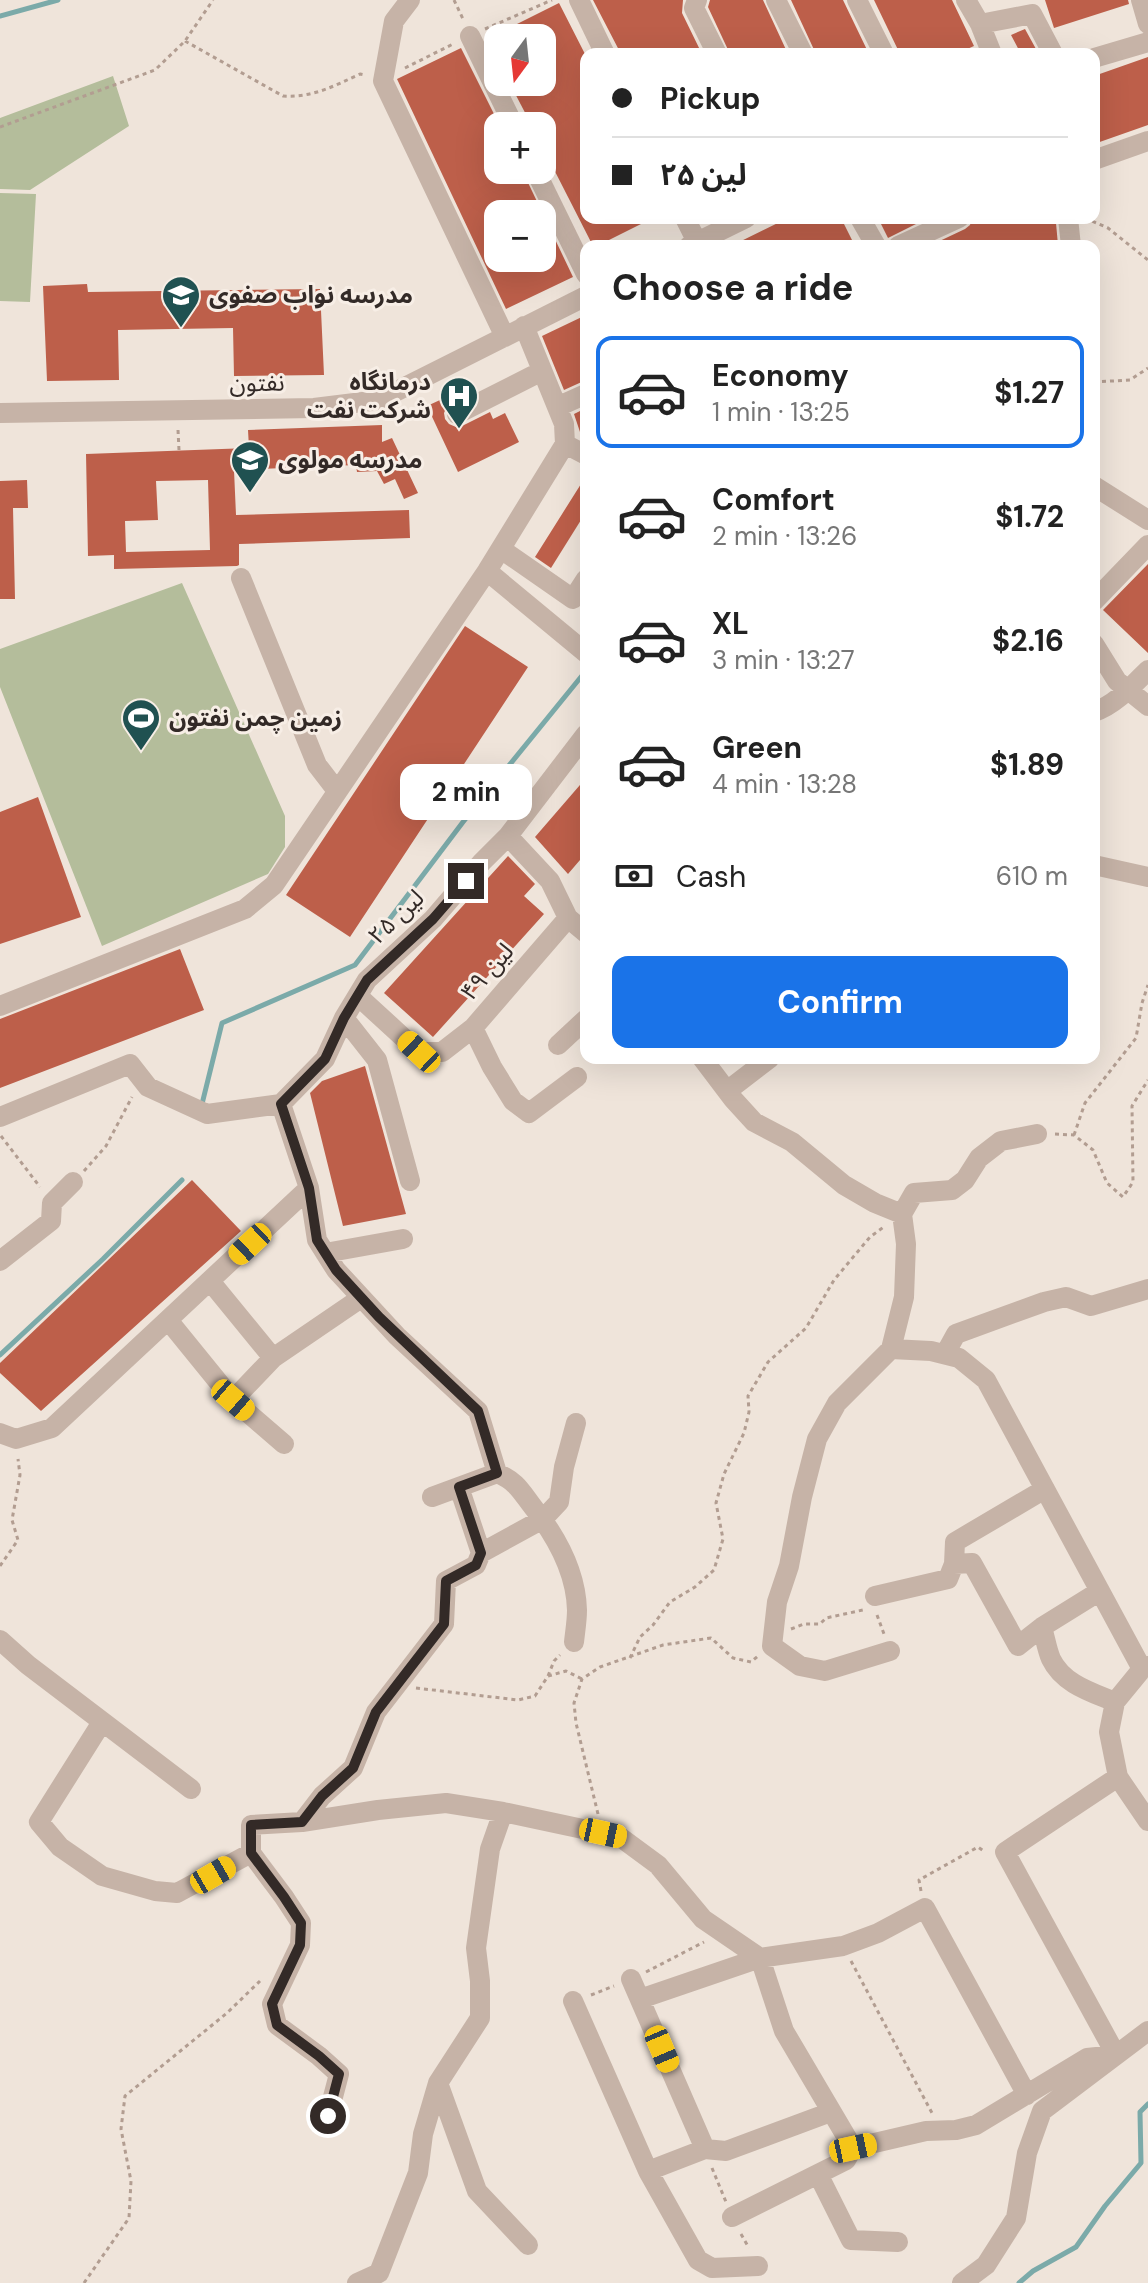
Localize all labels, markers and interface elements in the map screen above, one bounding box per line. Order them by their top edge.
north arrow [484,24,556,96]
map controls [484,24,556,272]
text: Pickup [660,79,760,118]
button: + [484,112,556,184]
text: لین ۲۵ [660,155,747,194]
button: − [484,200,556,272]
text: Choose a ride [612,264,853,311]
school or university icon: مدرسه نواب صفوی [160,274,202,329]
place label: مدرسه نواب صفوی [209,279,413,310]
icon: car [616,356,688,428]
text: Economy [712,356,849,395]
place label: درمانگاه شرکت نفت [307,366,431,425]
street label: نفتون [229,367,285,398]
text: $1.27 [994,373,1064,412]
hospital icon: درمانگاه شرکت نفت [438,375,480,430]
text: 1 min · 13:25 [712,395,850,429]
school or university icon: مدرسه مولوی [229,439,271,494]
place label: مدرسه مولوی [278,444,423,475]
icon: car [616,480,688,552]
text: Comfort [712,480,835,519]
text: $1.72 [995,497,1064,536]
text: 2 min · 13:26 [712,519,857,553]
icon: car [616,604,688,676]
text: XL [712,604,749,643]
text: $2.16 [992,621,1064,660]
text: 3 min · 13:27 [712,643,855,677]
sports icon: زمین چمن نفتون [120,697,162,752]
place label: زمین چمن نفتون [169,702,342,734]
icon: car [616,728,688,800]
text: Green [712,728,802,767]
text: $1.89 [990,745,1064,784]
callout: 2 min [400,765,532,821]
text: 4 min · 13:28 [712,767,857,801]
text: 2 min [432,775,500,809]
icon: cash [612,854,656,898]
text: Cash [676,857,746,896]
text: 610 m [996,859,1068,893]
route end [448,863,484,899]
street label: لین ۲۵ [361,882,430,951]
street label: لین ۴۹ [453,936,520,1007]
button: Confirm [612,956,1068,1048]
car [393,1027,445,1077]
car [224,1219,276,1269]
car [207,1375,259,1425]
car [577,1816,629,1850]
car [186,1853,240,1897]
car [642,2022,682,2076]
route start [310,2098,346,2134]
car [827,2131,879,2165]

